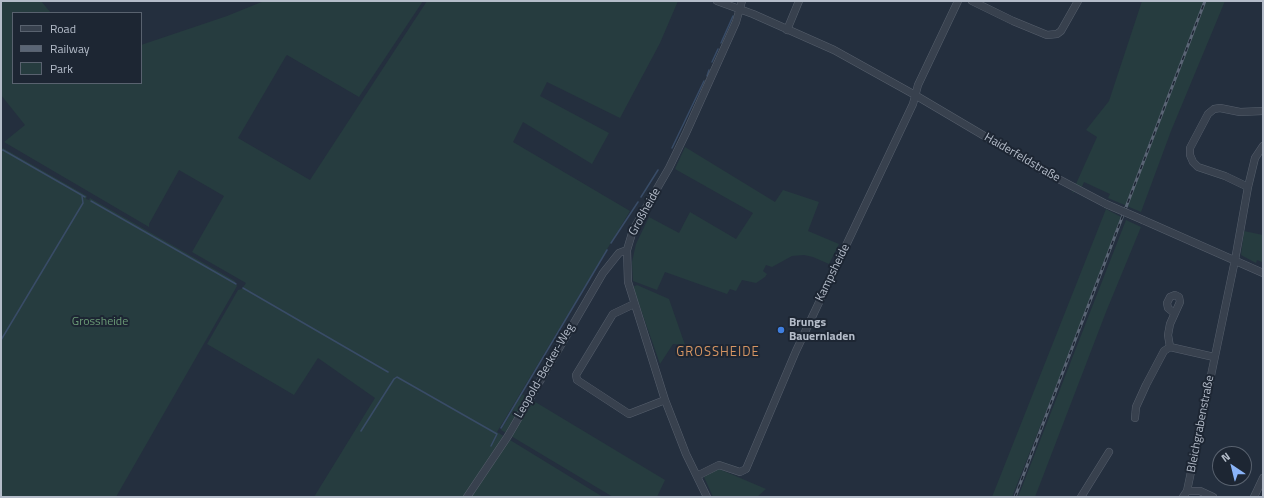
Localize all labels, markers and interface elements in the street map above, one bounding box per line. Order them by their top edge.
legend [12,12,142,84]
text: Road [50,19,76,38]
text: Railway [50,39,90,58]
text: Park [50,59,73,78]
street label: Haiderfeldstraße [981,130,1063,186]
street label: Großheide [626,186,664,238]
street label: Kampsheide [813,242,853,304]
park label: Grossheide [72,315,128,329]
place label: Brungs Bauernladen [789,316,855,344]
street label: Leopold-Becker-Weg [512,321,578,421]
marker: Brungs Bauernladen [776,325,786,335]
district label: GROSSHEIDE [676,345,760,361]
street label: Bleichgrabenstraße [1185,374,1217,474]
north arrow [1212,446,1252,486]
text: N [1218,448,1233,466]

